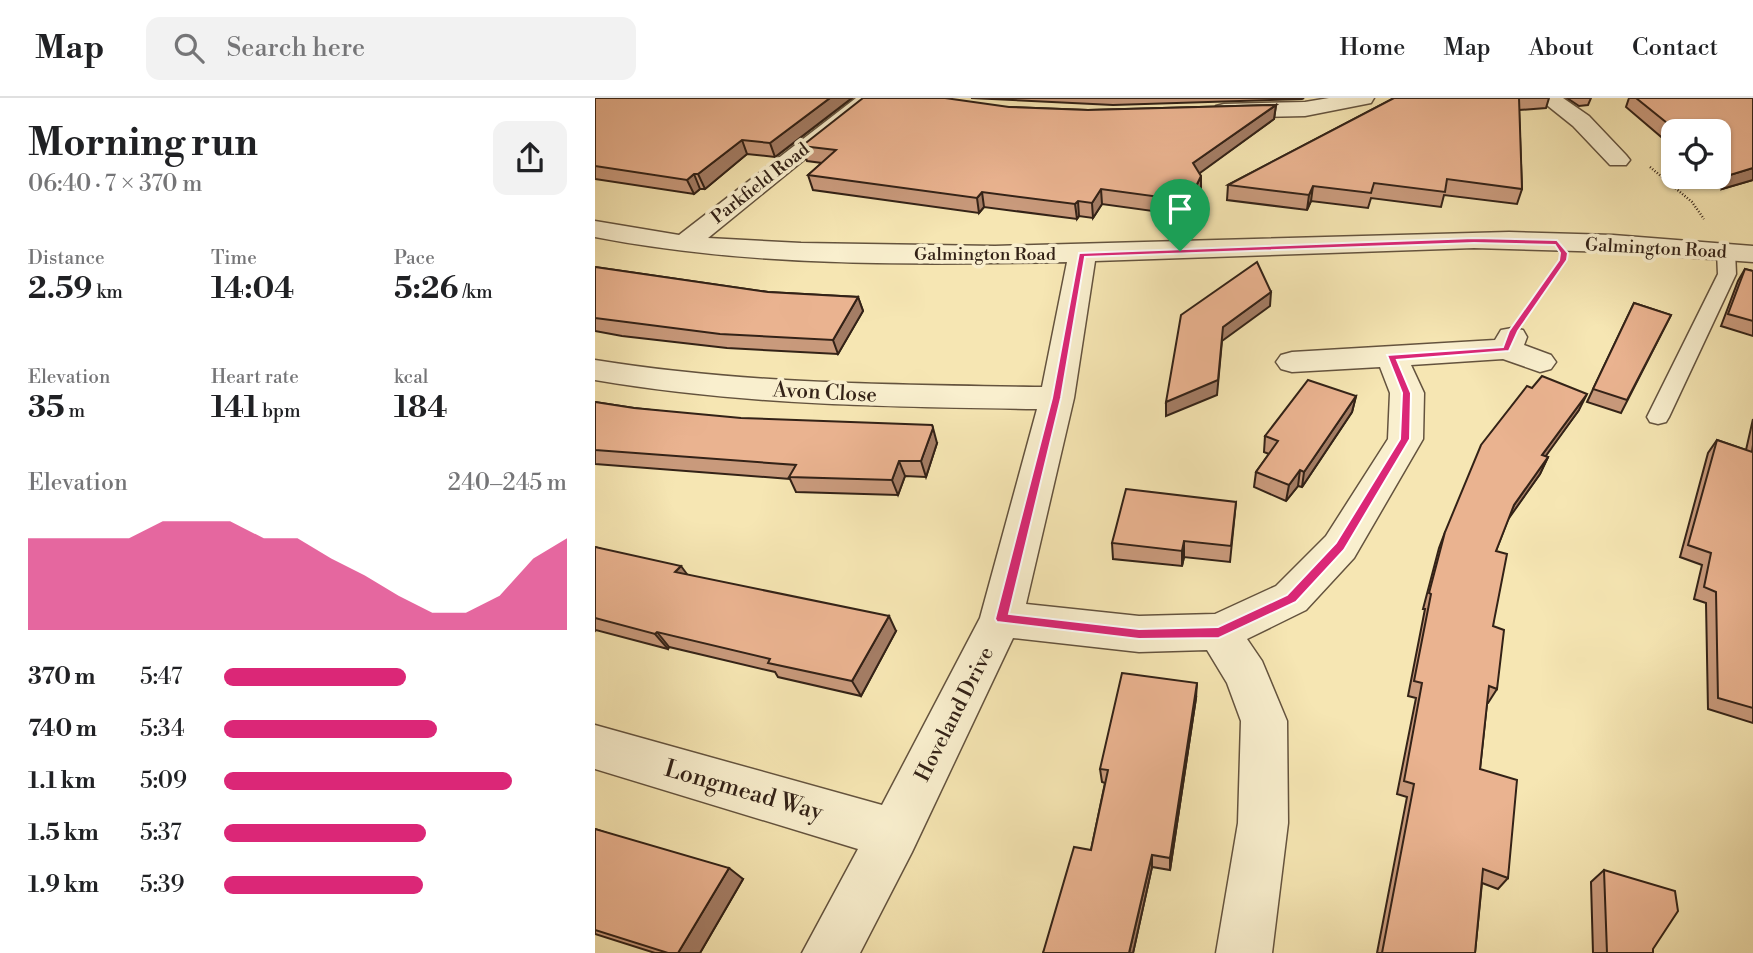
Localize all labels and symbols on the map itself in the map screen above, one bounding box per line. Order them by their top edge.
street label: Parkfield Road [707,137,815,229]
pin [1150,179,1210,251]
street label: Galmington Road [1585,233,1728,264]
street label: Galmington Road [914,243,1057,266]
street label: Avon Close [771,377,878,409]
street label: Hoveland Drive [910,643,1000,786]
street label: Longmead Way [661,754,827,828]

